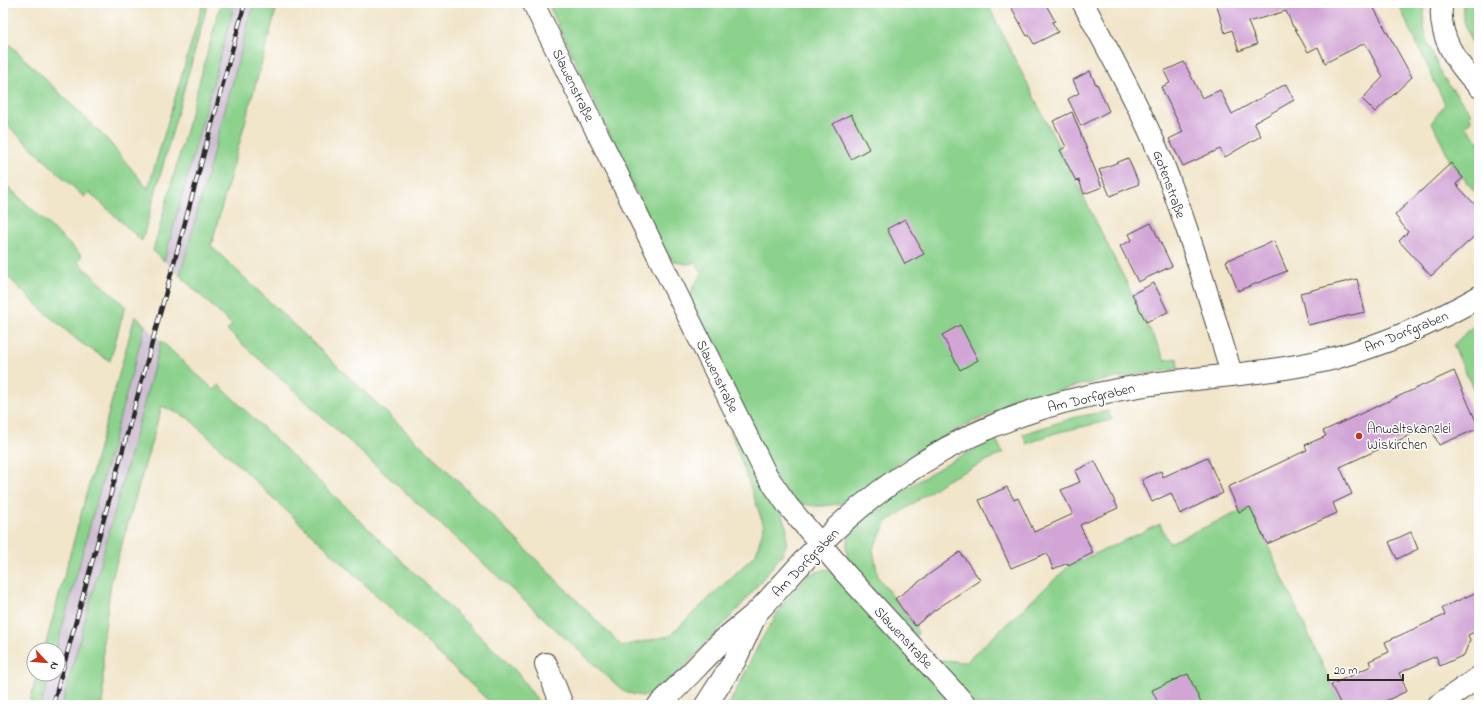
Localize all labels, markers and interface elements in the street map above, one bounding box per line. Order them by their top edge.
street label: Slawenstraße [546,46,600,126]
street label: Gotenstraße [1147,147,1191,222]
street label: Am Dorfgraben [1361,306,1452,360]
street label: Slawenstraße [690,337,744,417]
street label: Am Dorfgraben [1046,378,1137,420]
place label: Anwaltskanzlei Wiskirchen [1367,419,1451,456]
marker: Anwaltskanzlei Wiskirchen [1354,431,1364,441]
street label: Am Dorfgraben [768,524,845,603]
street label: Slawenstraße [868,602,938,674]
north arrow [26,642,66,682]
scale bar [1328,656,1403,682]
text: N [45,659,63,673]
text: 20 m [1334,662,1357,680]

